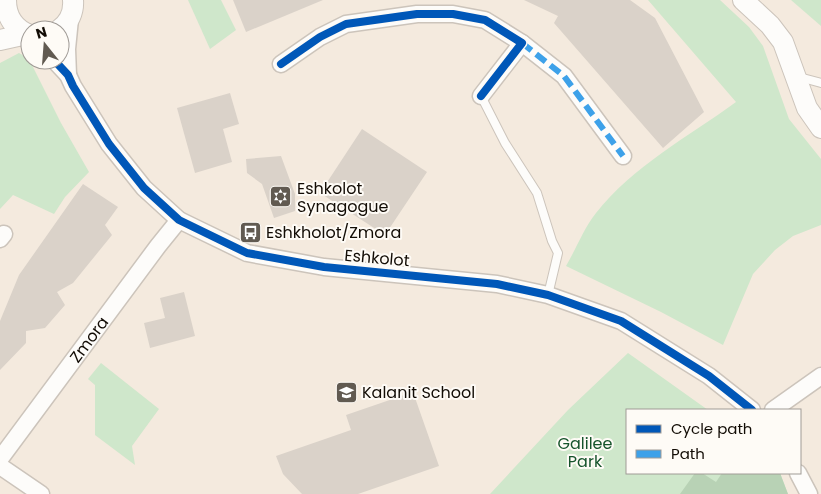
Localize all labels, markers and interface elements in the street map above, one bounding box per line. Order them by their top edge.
north arrow [20,20,70,70]
text: N [33,21,49,44]
place label: Eshkolot Synagogue [297,177,389,218]
synagogue icon: Eshkolot Synagogue [269,185,293,209]
bus stop icon: Eshkholot/Zmora [238,220,262,244]
place label: Eshkholot/Zmora [266,221,401,244]
street label: Eshkolot [343,244,411,272]
street label: Zmora [64,312,114,367]
school or university icon: Kalanit School [334,380,358,404]
place label: Kalanit School [362,381,475,404]
legend [626,409,801,474]
text: Cycle path [671,418,752,439]
park label: Galilee Park [558,432,613,473]
text: Path [671,443,705,464]

